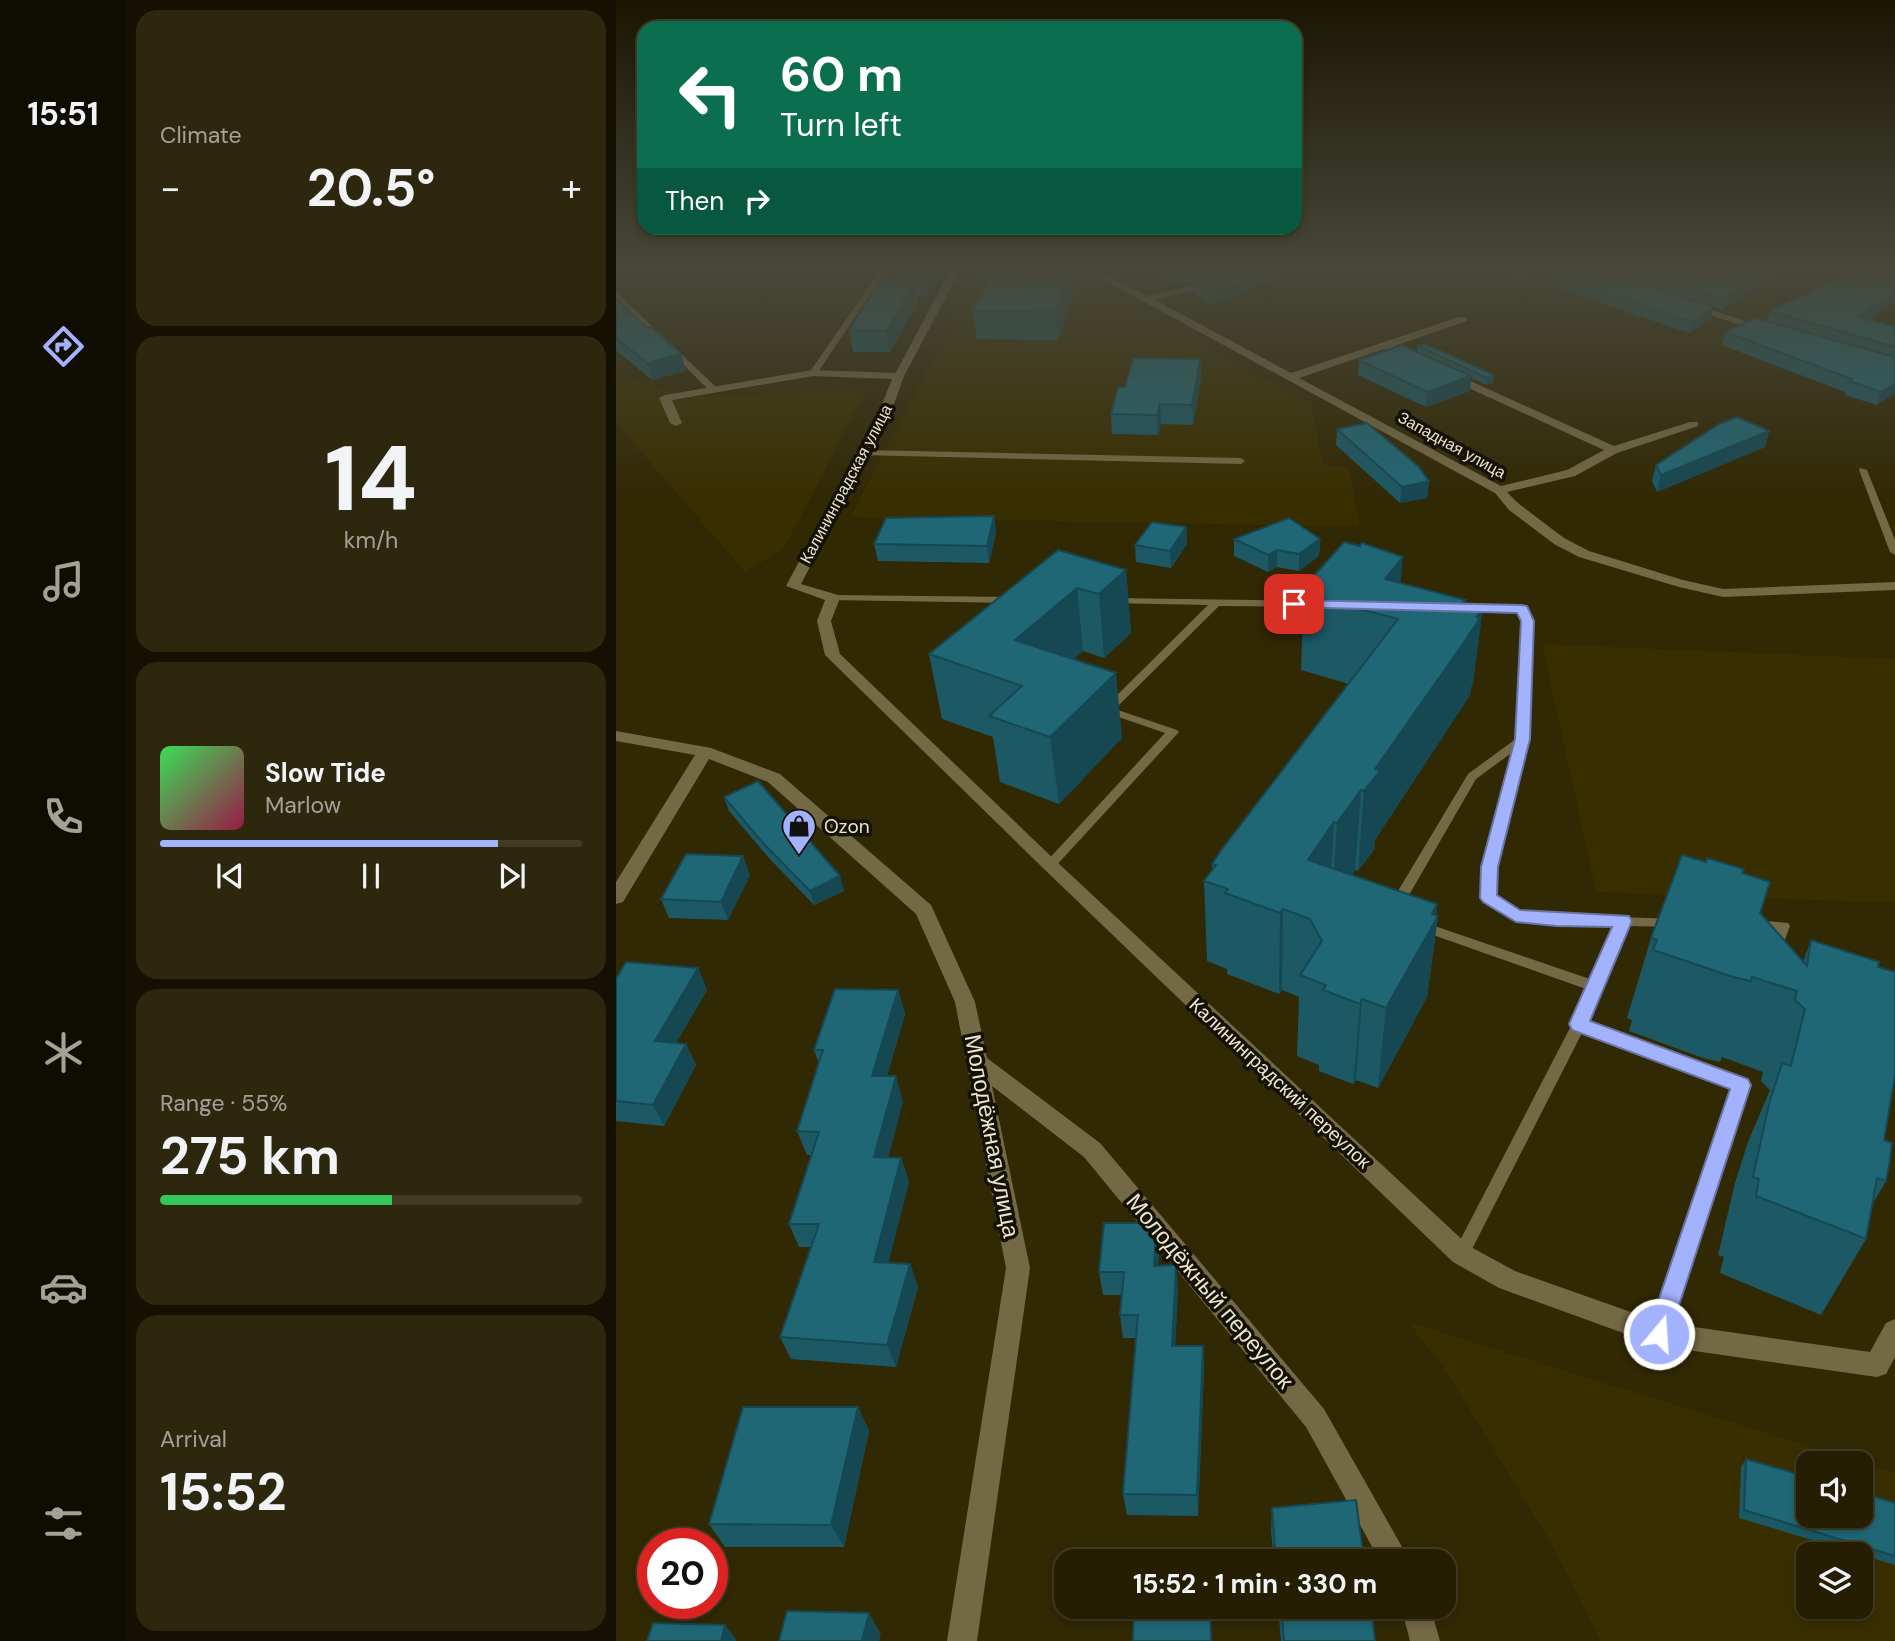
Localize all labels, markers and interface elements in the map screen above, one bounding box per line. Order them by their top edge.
text: 60 m [780,42,903,106]
icon: left [665,49,756,140]
text: 15:51 [27,93,99,135]
text: Turn left [780,104,902,146]
text: Climate [160,120,242,150]
text: 20.5° [307,154,435,222]
text: − [160,163,181,213]
text: + [561,163,582,213]
icon: right [738,182,776,220]
text: Then [665,184,724,218]
icon: directions [39,322,88,371]
street label: Калининградская улица [795,401,897,567]
street label: Западная улица [1394,407,1510,483]
text: 14 [325,420,417,538]
text: km/h [344,525,398,555]
icon: music [39,557,88,606]
pin [1264,574,1324,634]
icon: arrive [1275,585,1313,623]
text: Slow Tide [265,756,386,790]
text: Marlow [265,790,341,820]
icon: phone [39,792,88,841]
shop icon: Ozon [780,807,818,856]
place label: Ozon [824,814,870,839]
icon: previous [211,857,249,895]
icon: pause [352,857,390,895]
icon: next [493,857,531,895]
street label: Калининградский переулок [1184,992,1377,1174]
icon: climate [39,1028,88,1077]
street label: Молодёжная улица [958,1032,1026,1240]
text: Range · 55% [160,1088,287,1118]
text: 275 km [160,1122,340,1190]
street label: Молодёжный переулок [1120,1187,1301,1395]
icon: car [39,1263,88,1312]
position arrow [1622,1297,1696,1371]
text: Arrival [160,1424,227,1454]
map controls [1796,1451,1873,1619]
button: sound [1796,1451,1873,1528]
text: 15:52 [160,1458,286,1526]
icon: filters [39,1499,88,1548]
speed limit sign: 20 [637,1528,728,1619]
button: layers [1796,1542,1873,1619]
text: 15:52 · 1 min · 330 m [1133,1567,1377,1601]

